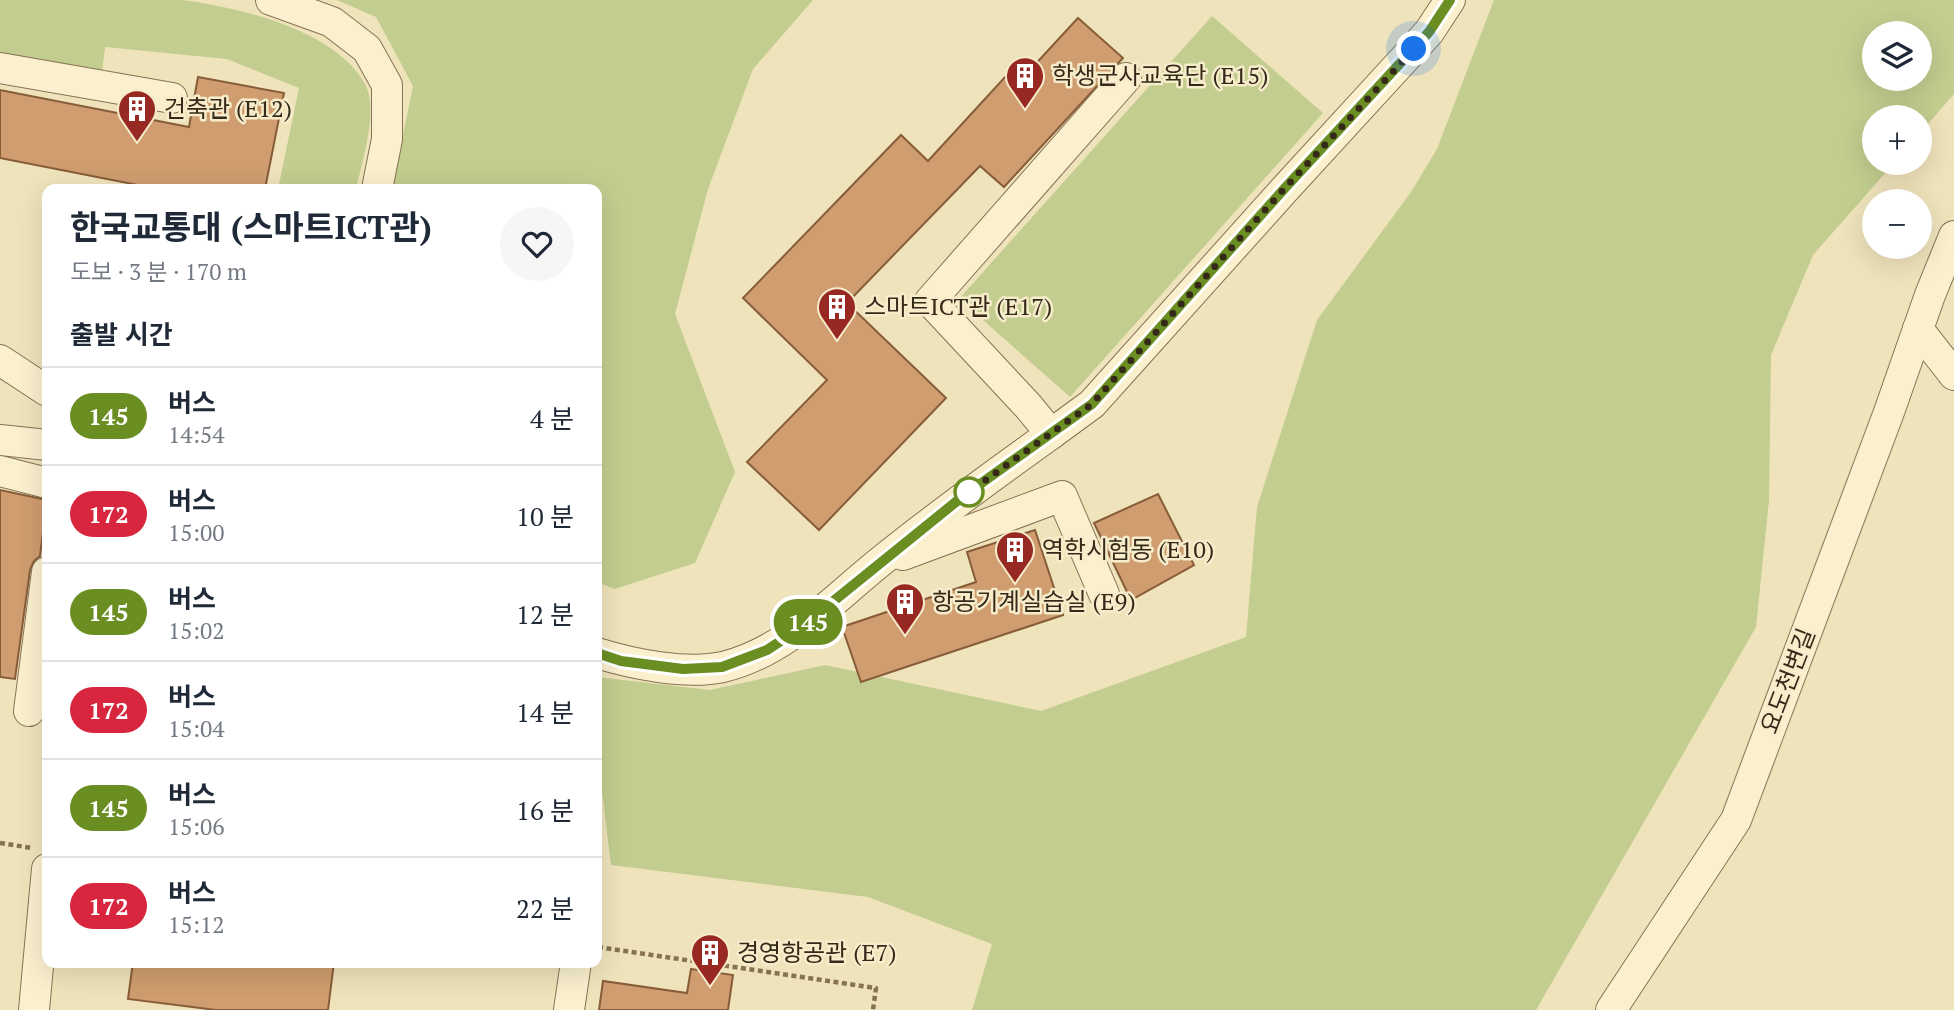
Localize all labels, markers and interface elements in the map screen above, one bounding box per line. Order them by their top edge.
map controls [1862,21,1932,259]
button: layers [1862,21,1932,91]
your location [1396,31,1431,66]
building icon: 학생군사교육단 (E15) [1004,55,1046,110]
place label: 학생군사교육단 (E15) [1052,59,1268,91]
building icon: 건축관 (E12) [116,88,158,143]
place label: 건축관 (E12) [164,92,292,124]
button: + [1862,105,1932,175]
button: − [1862,189,1932,259]
text: 한국교통대 (스마트ICT관) [70,205,432,248]
button: heart [500,207,574,281]
text: 도보 · 3 분 · 170 m [70,256,247,287]
building icon: 스마트ICT관 (E17) [816,286,858,341]
place label: 스마트ICT관 (E17) [864,290,1052,322]
text: 출발 시간 [70,317,173,351]
text: 버스 [168,385,216,419]
text: 145 [88,400,129,432]
text: 4 분 [530,401,574,435]
text: 14:54 [168,419,225,450]
unlabelled marker [954,477,984,507]
text: 버스 [168,483,216,517]
text: 172 [88,498,129,530]
text: 10 분 [516,499,574,533]
text: 15:00 [168,517,225,548]
building icon: 역학시험동 (E10) [994,529,1036,584]
place label: 역학시험동 (E10) [1042,533,1214,565]
text: 버스 [168,581,216,615]
building icon: 항공기계실습실 (E9) [884,581,926,636]
place label: 항공기계실습실 (E9) [932,585,1136,617]
text: 145 [88,596,129,628]
text: 12 분 [516,597,574,631]
line badge: 145 [768,599,848,645]
text: 145 [788,606,828,638]
text: 15:02 [168,615,225,646]
street label: 요도천변길 [1752,623,1822,738]
text: 버스 [168,679,216,713]
text: 172 [88,694,129,726]
text: 14 분 [516,695,574,729]
text: 15:04 [168,713,225,744]
text: 버스 [168,777,216,811]
text: 145 [88,792,129,824]
text: 16 분 [516,793,574,827]
text: 15:06 [168,811,225,842]
text: 버스 [168,875,216,909]
text: 172 [88,890,129,922]
text: 22 분 [516,891,574,925]
text: 15:12 [168,909,225,940]
building icon: 경영항공관 (E7) [689,932,731,987]
place label: 경영항공관 (E7) [737,936,896,968]

